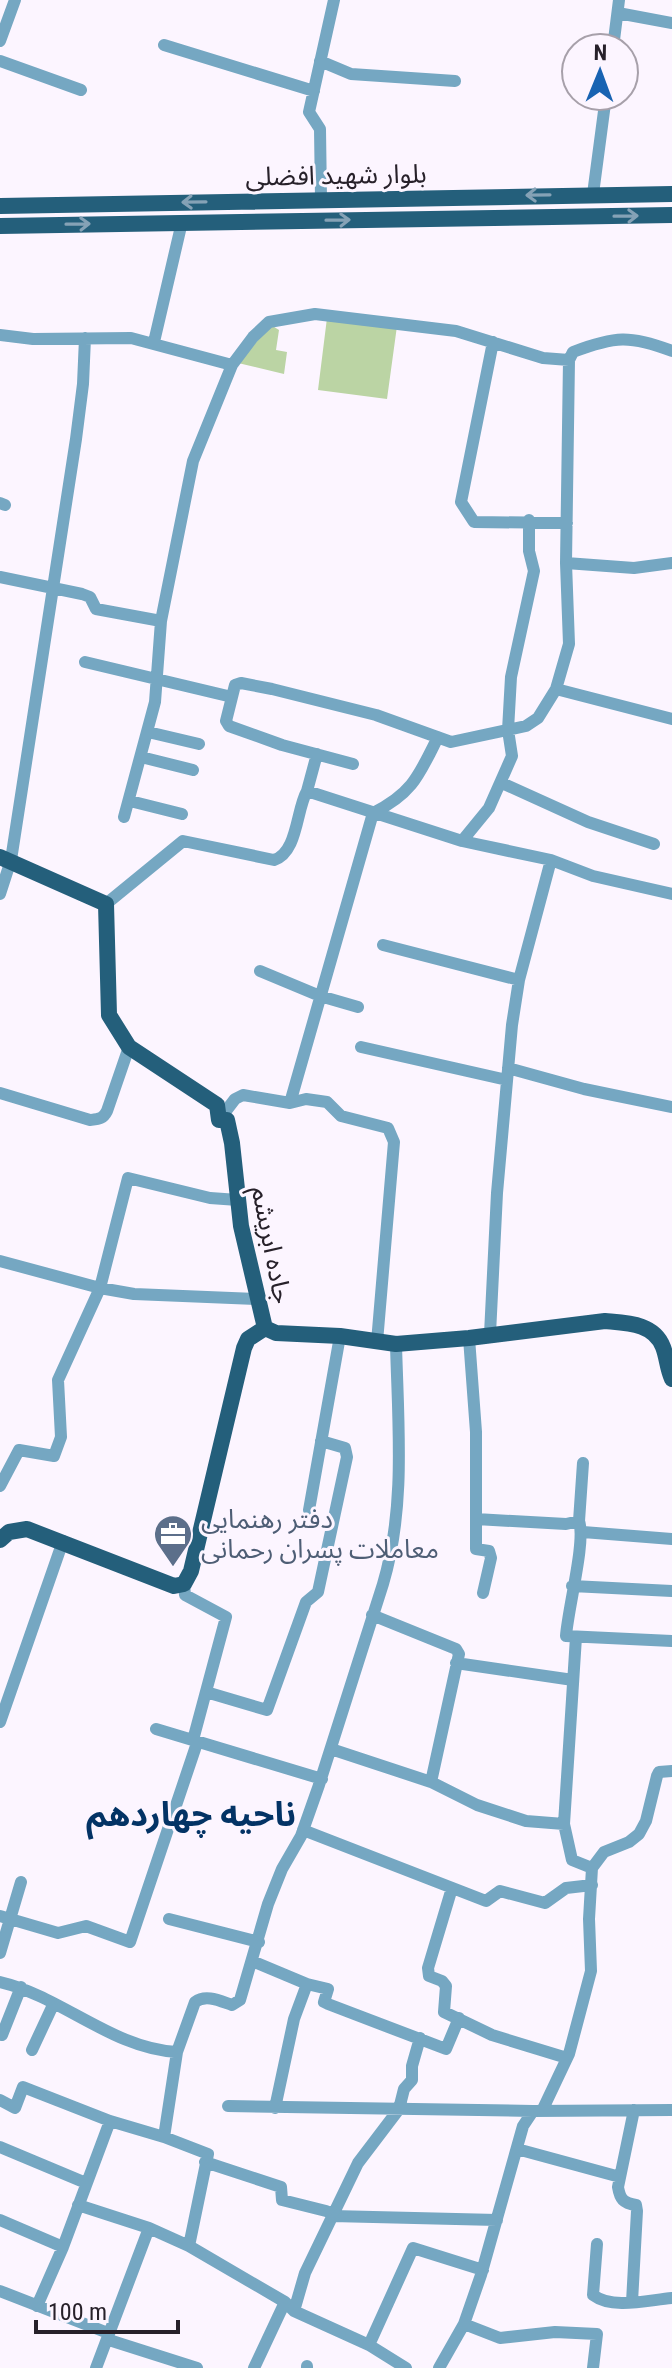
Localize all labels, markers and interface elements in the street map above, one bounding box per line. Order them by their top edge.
north arrow [560,32,640,112]
text: N [593,40,607,65]
street label: بلوار شهید افضلی [245,158,427,192]
one-way arrow [525,187,552,203]
one-way arrow [181,194,208,210]
one-way arrow [612,208,639,224]
one-way arrow [324,212,351,227]
one-way arrow [64,216,91,232]
street label: جاده ابریشم [241,1184,298,1307]
place label: دفتر رهنمایی معاملات پسران رحمانی [201,1504,439,1566]
office icon: دفتر رهنمایی معاملات پسران رحمانی [152,1513,194,1568]
district label: ناحیه چهاردهم [86,1794,296,1840]
scale bar [36,2284,178,2334]
text: 100 m [48,2298,107,2326]

